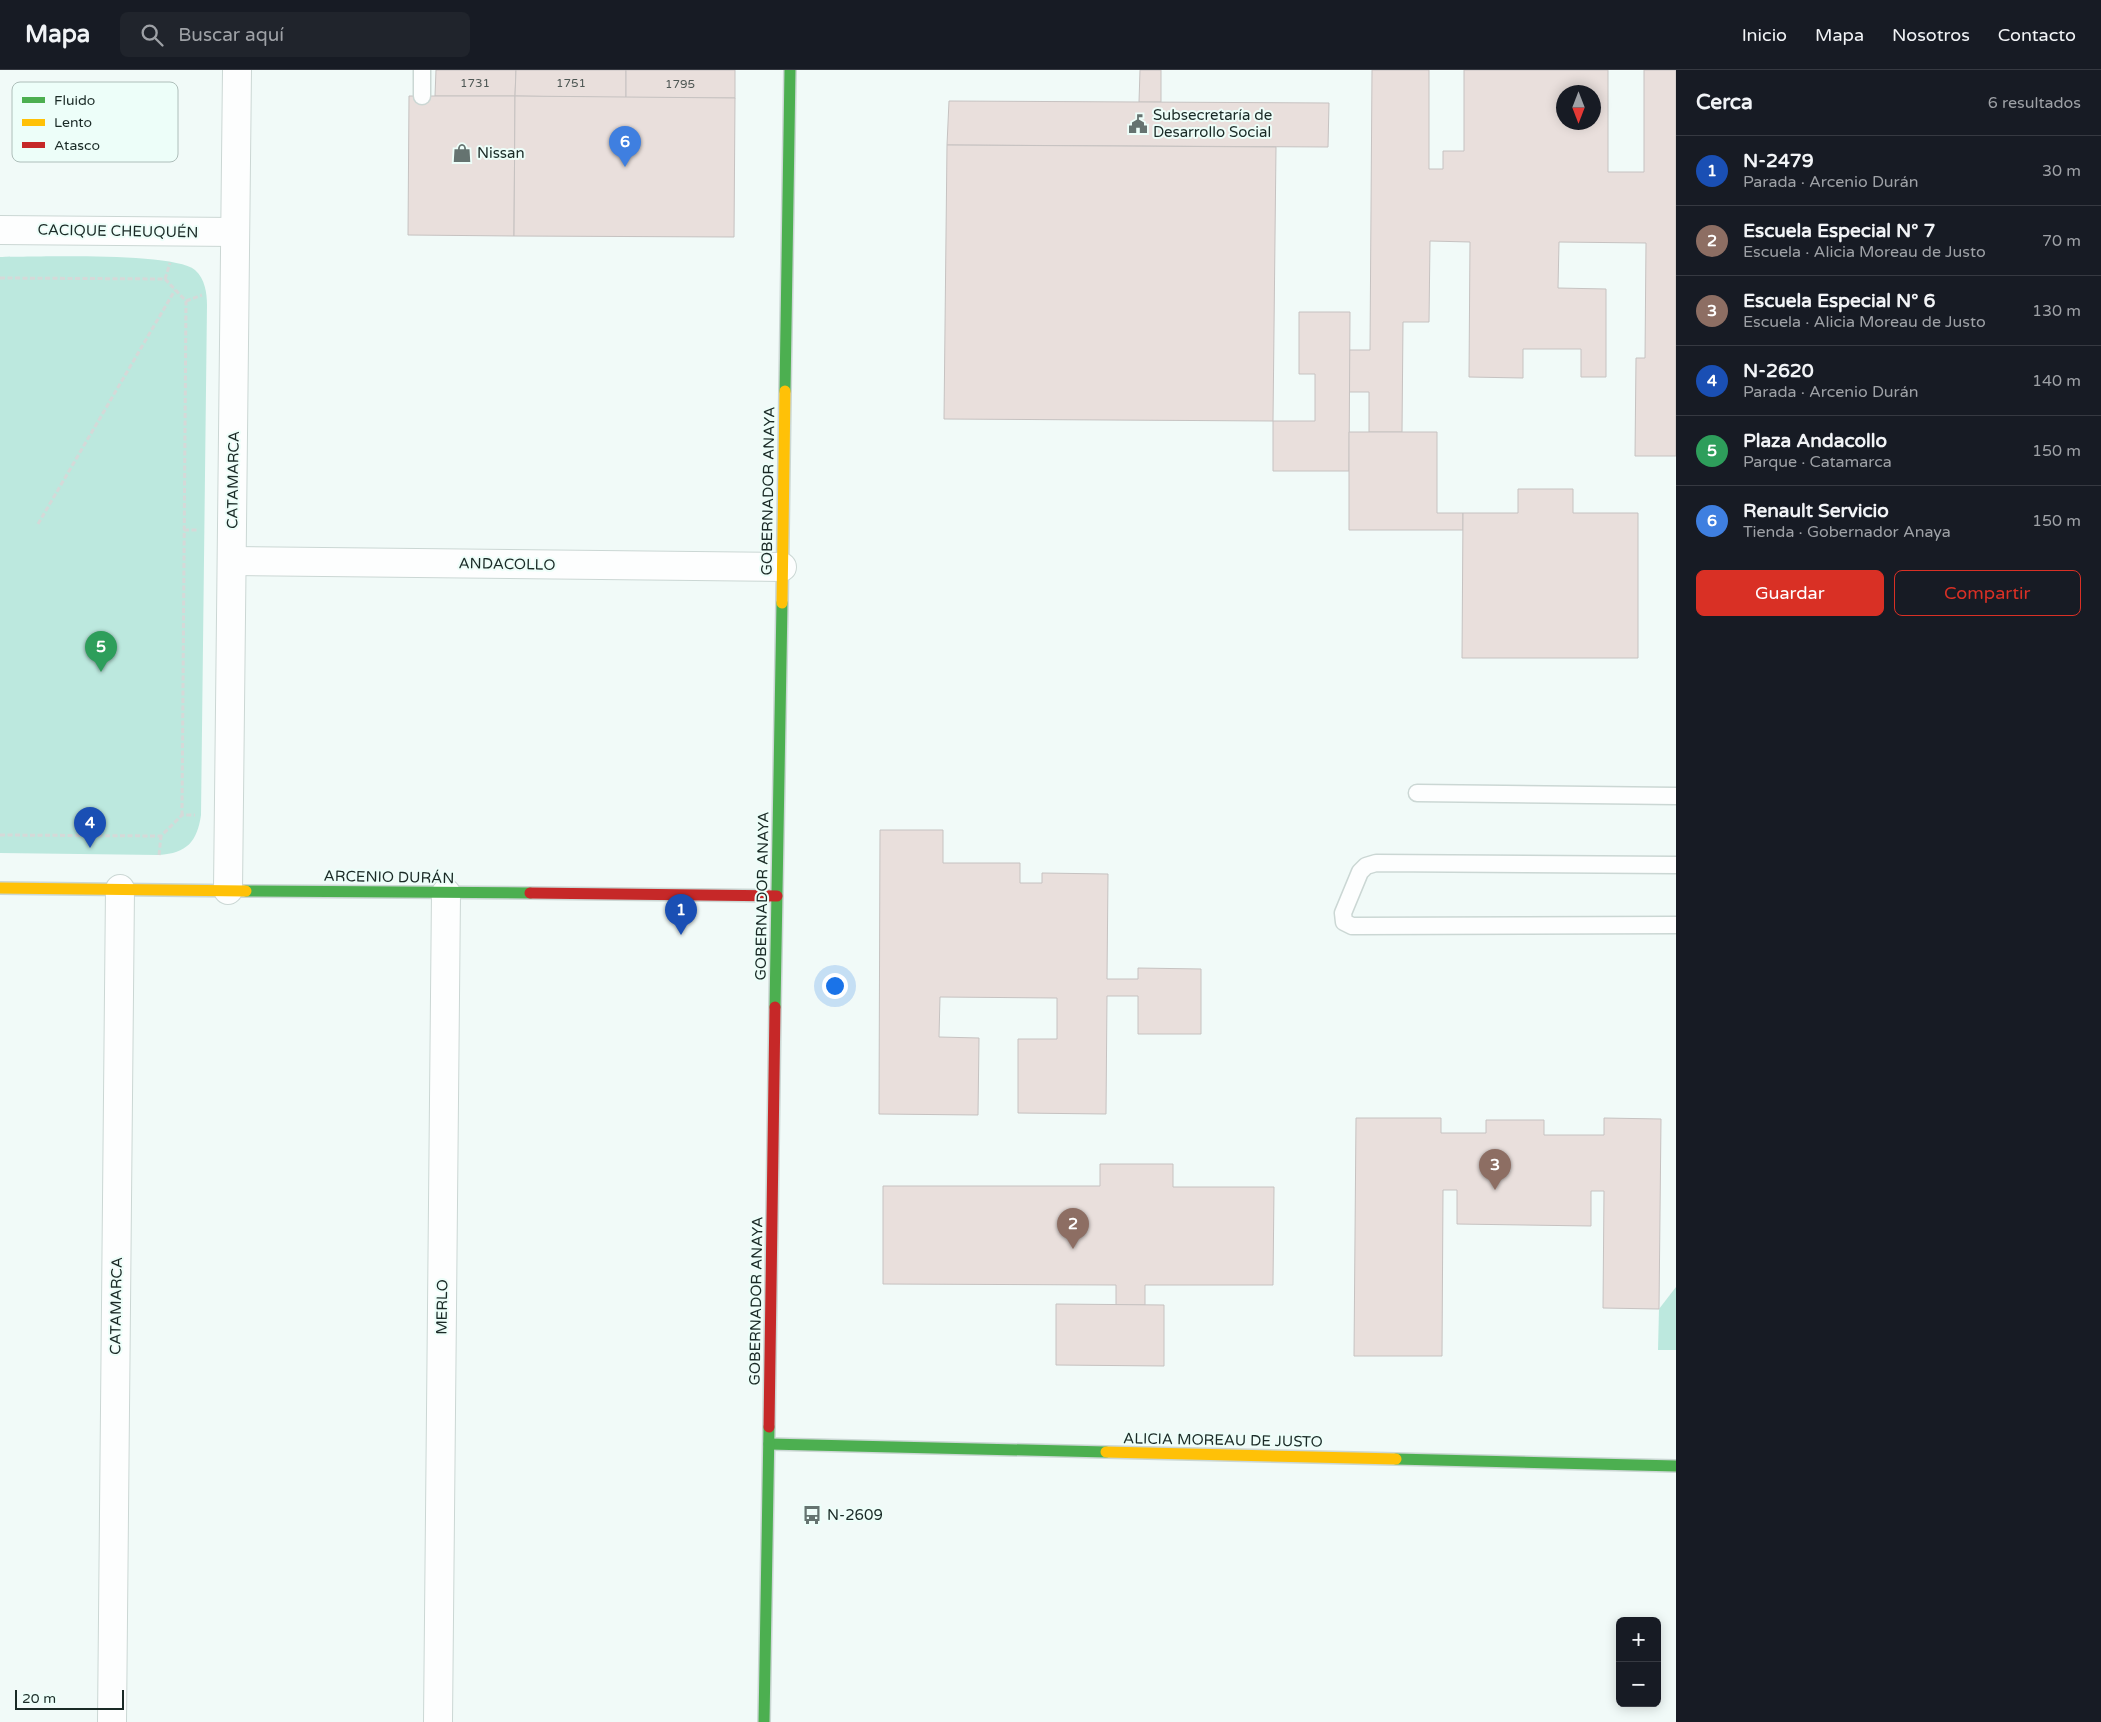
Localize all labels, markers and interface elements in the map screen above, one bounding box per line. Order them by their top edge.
search box [120,12,470,57]
text: Mapa [25,20,90,49]
icon: search [138,21,166,49]
text: Buscar aquí [178,24,284,46]
text: Inicio [1742,24,1787,46]
text: Mapa [1815,24,1864,46]
text: Nosotros [1892,24,1970,46]
text: Contacto [1998,24,2076,46]
house number: 1731 [460,76,490,90]
house number: 1751 [556,76,586,90]
house number: 1795 [665,77,695,91]
legend [12,82,178,162]
north arrow [1556,85,1601,130]
text: Cerca [1696,90,1753,115]
text: Fluido [54,92,95,109]
text: 6 resultados [1988,93,2081,113]
place label: Subsecretaría de Desarrollo Social [1153,106,1272,141]
public building icon: Subsecretaría de Desarrollo Social [1127,113,1149,135]
text: Lento [54,114,92,131]
pin: 6 [609,126,641,167]
text: Atasco [54,137,100,154]
shop icon: Nissan [451,142,473,164]
place label: Nissan [477,144,525,162]
text: N-2479 [1743,150,1814,172]
text: 1 [1707,161,1717,181]
text: 30 m [2042,161,2081,181]
text: Parada · Arcenio Durán [1743,172,1918,192]
text: Escuela Especial N° 7 [1743,220,1935,242]
street label: CACIQUE CHEUQUÉN [37,221,199,241]
text: 2 [1707,231,1717,251]
text: 70 m [2042,231,2081,251]
text: Escuela · Alicia Moreau de Justo [1743,242,1986,262]
text: Escuela Especial N° 6 [1743,290,1935,312]
text: 3 [1707,301,1717,321]
text: 130 m [2032,301,2081,321]
text: Escuela · Alicia Moreau de Justo [1743,312,1986,332]
text: N-2620 [1743,360,1814,382]
text: 4 [1707,371,1717,391]
text: 140 m [2032,371,2081,391]
text: Parada · Arcenio Durán [1743,382,1918,402]
street label: GOBERNADOR ANAYA [758,406,778,576]
text: Plaza Andacollo [1743,430,1887,452]
street label: CATAMARCA [223,431,243,529]
text: 5 [1707,441,1717,461]
text: 150 m [2032,441,2081,461]
text: Parque · Catamarca [1743,452,1892,472]
text: Renault Servicio [1743,500,1889,522]
text: 6 [1707,511,1717,531]
text: 150 m [2032,511,2081,531]
text: Tienda · Gobernador Anaya [1743,522,1951,542]
street label: ANDACOLLO [458,554,556,574]
button: Guardar [1696,570,1884,616]
button: Compartir [1894,570,2081,616]
pin: 5 [85,631,117,672]
pin: 4 [74,807,106,848]
street label: GOBERNADOR ANAYA [752,811,772,981]
street label: ARCENIO DURÁN [323,867,455,887]
pin: 1 [665,894,697,935]
your location [822,973,848,999]
pin: 3 [1479,1149,1511,1190]
pin: 2 [1057,1208,1089,1249]
street label: GOBERNADOR ANAYA [746,1216,766,1386]
street label: CATAMARCA [106,1257,126,1355]
street label: MERLO [433,1279,451,1335]
street label: ALICIA MOREAU DE JUSTO [1123,1429,1323,1451]
bus stop icon: N-2609 [801,1504,823,1526]
place label: N-2609 [827,1506,883,1524]
map controls [1616,1617,1661,1707]
button: + [1616,1617,1661,1662]
button: − [1616,1662,1661,1707]
scale bar [15,1687,124,1710]
text: 20 m [22,1690,56,1707]

